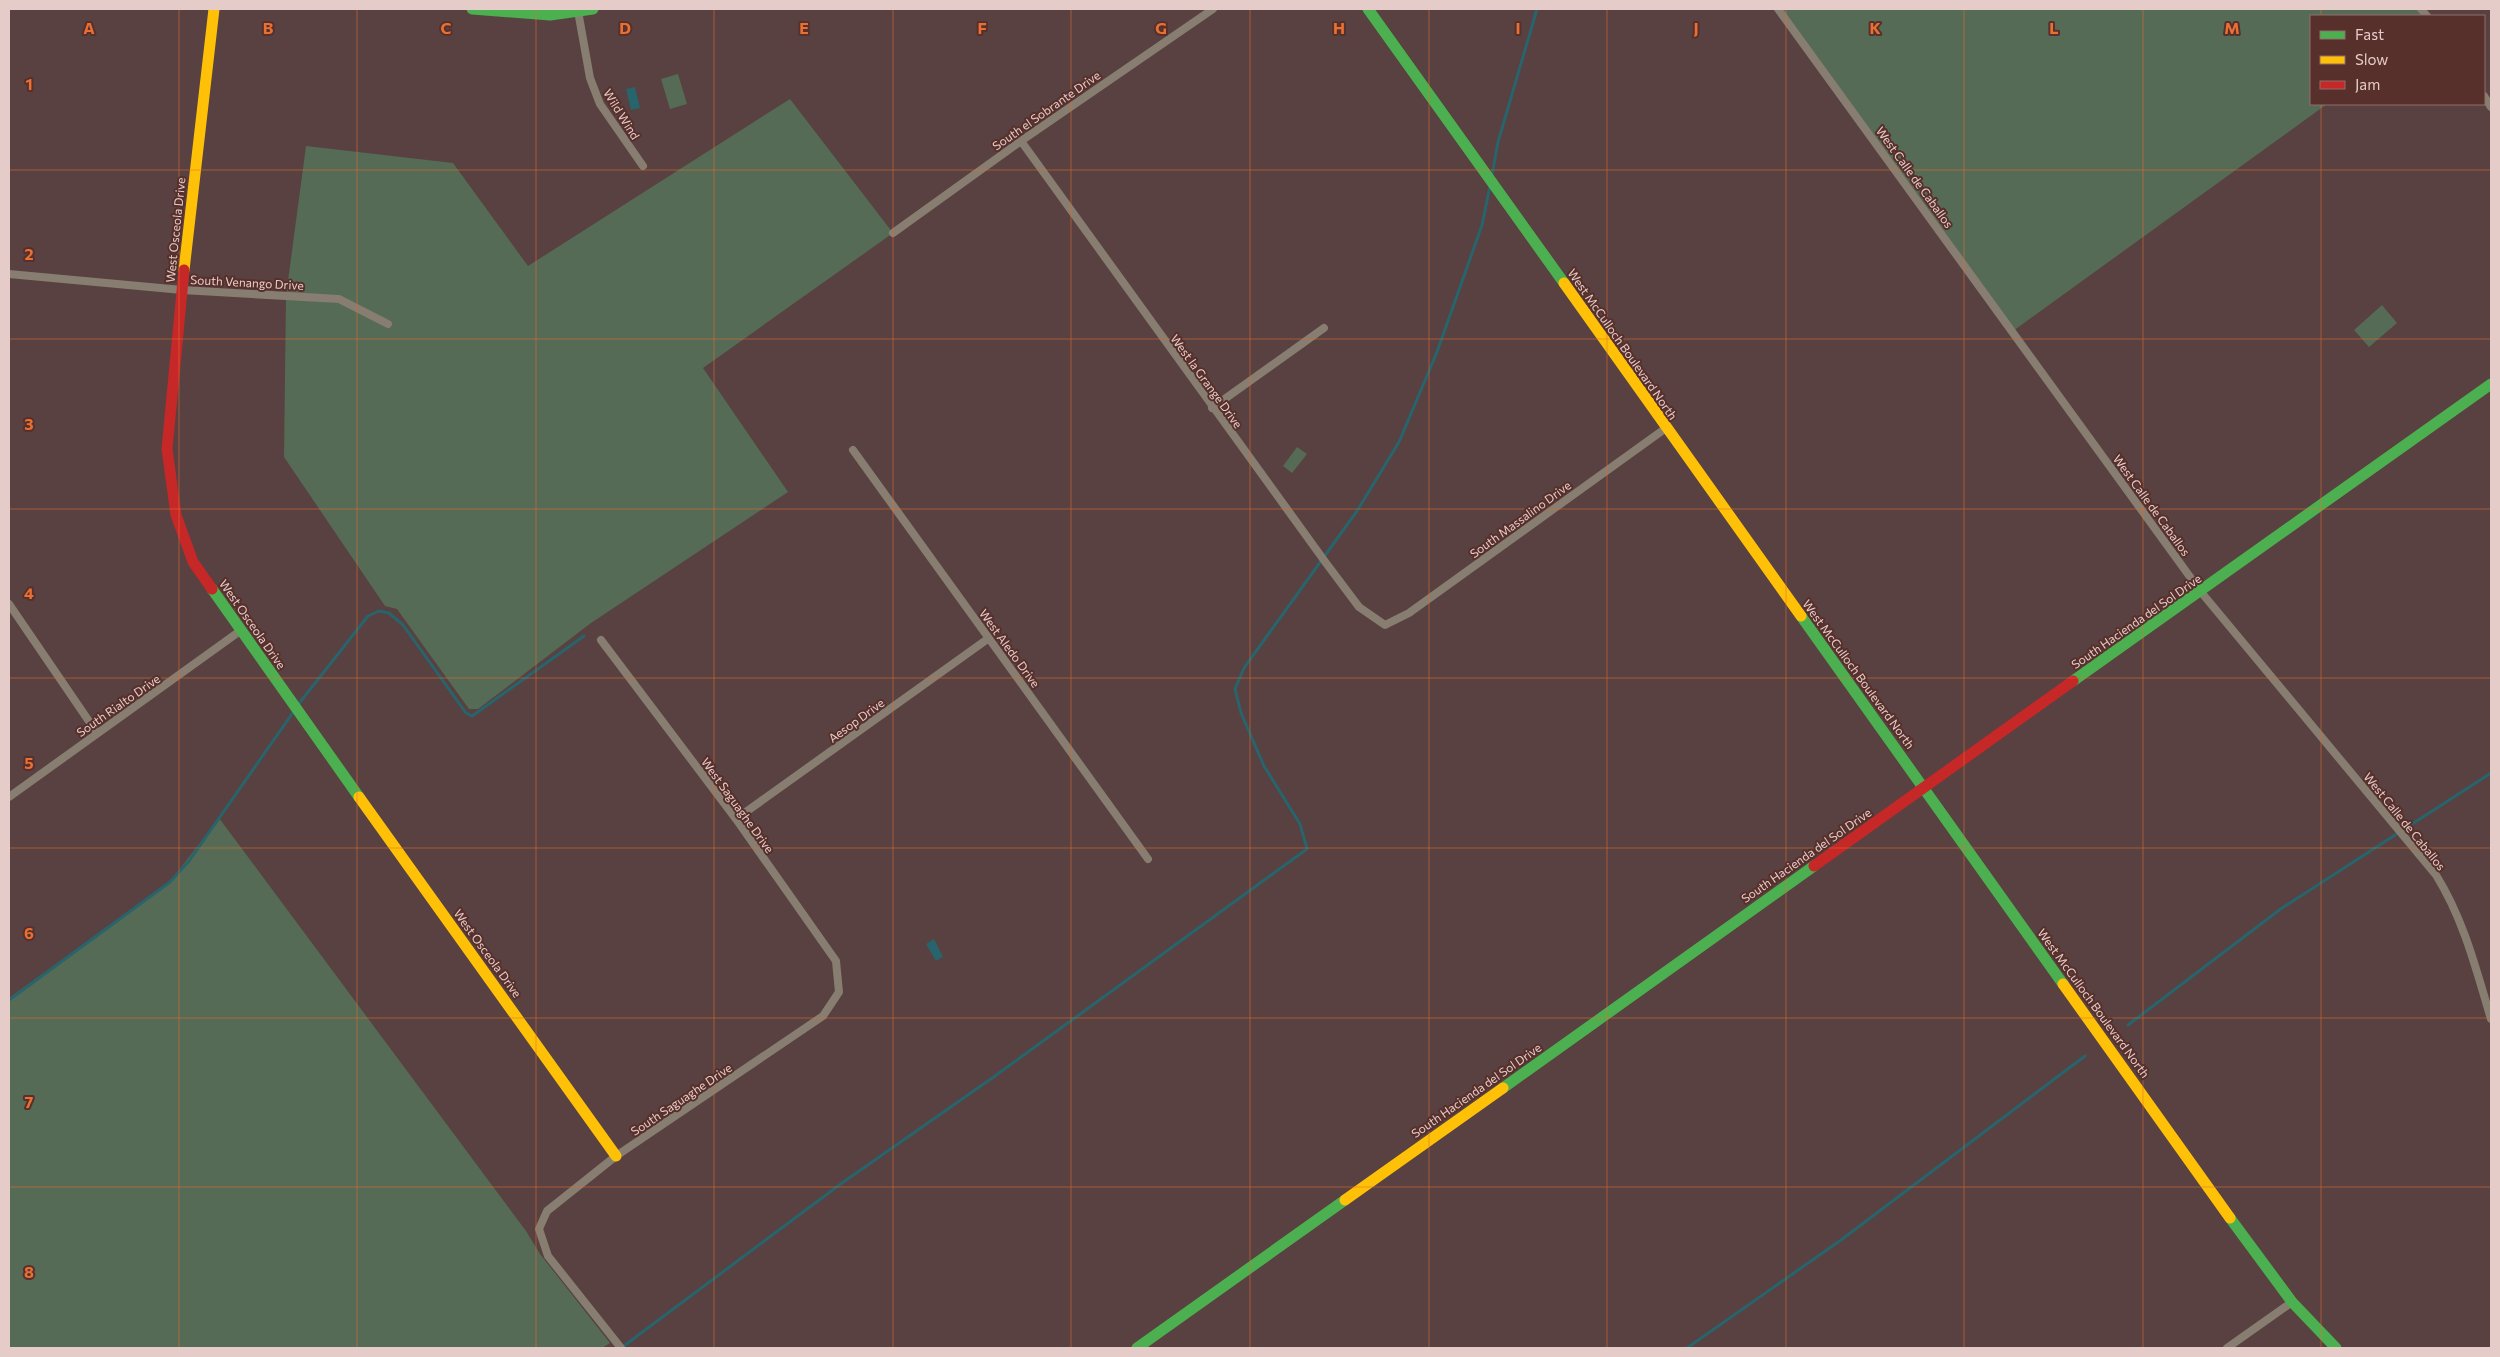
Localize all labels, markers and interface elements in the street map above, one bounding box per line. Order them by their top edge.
legend [2310,15,2485,105]
text: A [83,18,95,37]
text: B [263,18,274,37]
text: C [441,18,452,37]
text: D [619,18,631,37]
text: E [799,18,809,37]
text: F [977,18,987,37]
text: G [1155,18,1167,37]
text: H [1333,18,1345,37]
text: I [1515,18,1521,37]
text: J [1693,18,1699,37]
text: K [1869,18,1881,37]
text: L [2049,18,2059,37]
text: M [2224,18,2240,37]
text: Fast [2355,25,2384,43]
text: Slow [2355,50,2388,68]
street label: South el Sobrante Drive [989,67,1103,153]
text: 1 [25,74,33,93]
text: Jam [2355,75,2380,93]
street label: Wild Wind [601,86,643,142]
street label: West Calle de Caballos [1874,124,1956,230]
street label: West Osceola Drive [163,177,187,283]
text: 2 [24,244,34,263]
street label: West McCulloch Boulevard North [1565,266,1681,422]
street label: South Venango Drive [190,272,304,292]
street label: West la Grange Drive [1168,331,1246,431]
text: 3 [24,414,34,433]
street label: West Calle de Caballos [2111,452,2193,558]
street label: South Massalino Drive [1467,478,1573,560]
street label: South Hacienda del Sol Drive [2068,571,2204,671]
street label: West Osceola Drive [217,577,289,671]
text: 4 [24,583,34,602]
street label: West McCulloch Boulevard North [1800,597,1918,751]
street label: West Aledo Drive [977,606,1043,690]
street label: South Rialto Drive [74,671,162,739]
street label: Aesop Drive [825,695,887,745]
text: 5 [24,753,34,772]
street label: West Saguaghe Drive [699,755,777,855]
street label: West Calle de Caballos [2361,769,2449,873]
street label: South Hacienda del Sol Drive [1738,805,1874,905]
street label: West Osceola Drive [451,906,525,1000]
text: 6 [24,923,34,942]
street label: West McCulloch Boulevard North [2035,926,2153,1080]
street label: South Hacienda del Sol Drive [1408,1040,1544,1140]
street label: South Saguaghe Drive [628,1060,734,1138]
text: 7 [25,1092,34,1111]
text: 8 [24,1262,34,1281]

